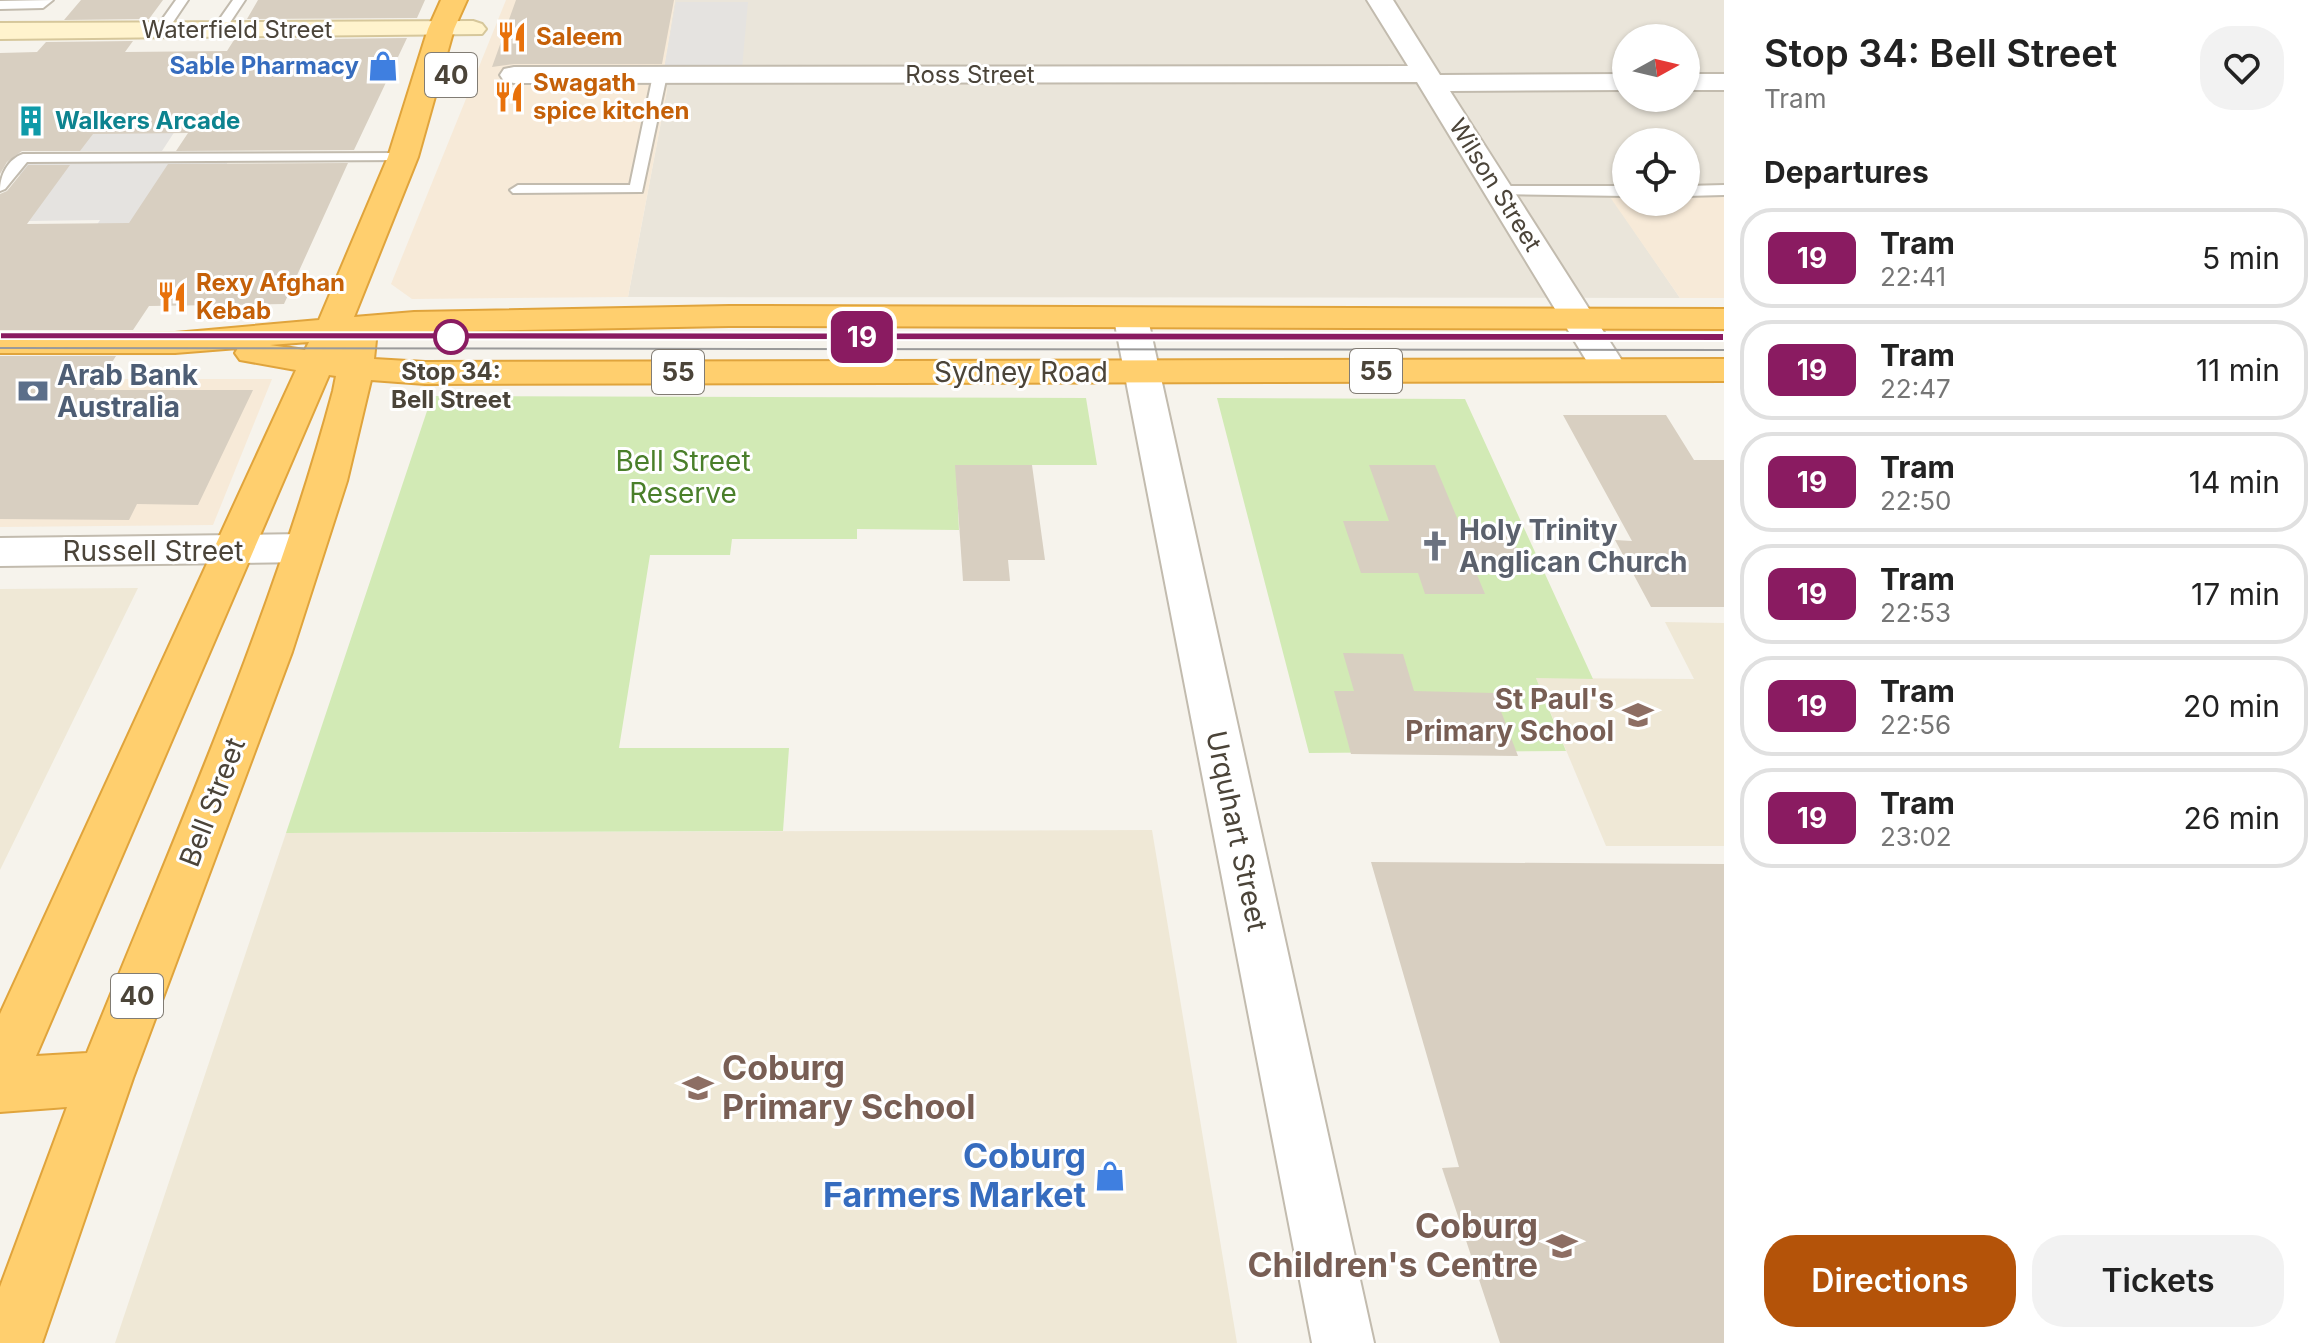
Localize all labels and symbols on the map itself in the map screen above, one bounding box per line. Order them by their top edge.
street label: Waterfield Street [142,15,332,44]
restaurant icon: Saleem [495,20,529,54]
place label: Saleem [536,22,623,51]
north arrow [1612,24,1700,112]
shop icon: Sable Pharmacy [366,49,400,83]
place label: Sable Pharmacy [169,51,360,80]
road number: 40 [425,53,477,97]
street label: Ross Street [905,60,1035,89]
place label: Swagath spice kitchen [533,68,689,125]
restaurant icon: Swagath spice kitchen [492,80,526,114]
building icon: Walkers Arcade [14,104,48,138]
place label: Walkers Arcade [55,106,240,135]
street label: Wilson Street [1443,113,1548,257]
place label: Rexy Afghan Kebab [196,268,345,325]
restaurant icon: Rexy Afghan Kebab [155,280,189,314]
line badge: 19 [826,311,898,363]
marker: Stop 34: Bell Street [434,320,468,354]
road number: 55 [1350,349,1402,393]
road number: 55 [652,350,704,394]
street label: Sydney Road [934,355,1108,389]
place label: Stop 34: Bell Street [391,357,511,414]
place label: Arab Bank Australia [57,358,199,424]
bank icon: Arab Bank Australia [16,374,50,408]
park label: Bell Street Reserve [615,444,751,510]
place label: Holy Trinity Anglican Church [1459,513,1687,579]
church icon: Holy Trinity Anglican Church [1418,529,1452,563]
street label: Russell Street [63,534,243,568]
place label: St Paul's Primary School [1405,682,1614,748]
school or university icon: St Paul's Primary School [1621,698,1655,732]
street label: Urquhart Street [1199,728,1275,934]
street label: Bell Street [172,733,252,871]
road number: 40 [111,974,163,1018]
place label: Coburg Primary School [722,1047,975,1127]
school or university icon: Coburg Primary School [681,1071,715,1105]
place label: Coburg Farmers Market [823,1135,1086,1215]
shop icon: Coburg Farmers Market [1093,1159,1127,1193]
place label: Coburg Children's Centre [1247,1205,1538,1285]
school or university icon: Coburg Children's Centre [1545,1229,1579,1263]

